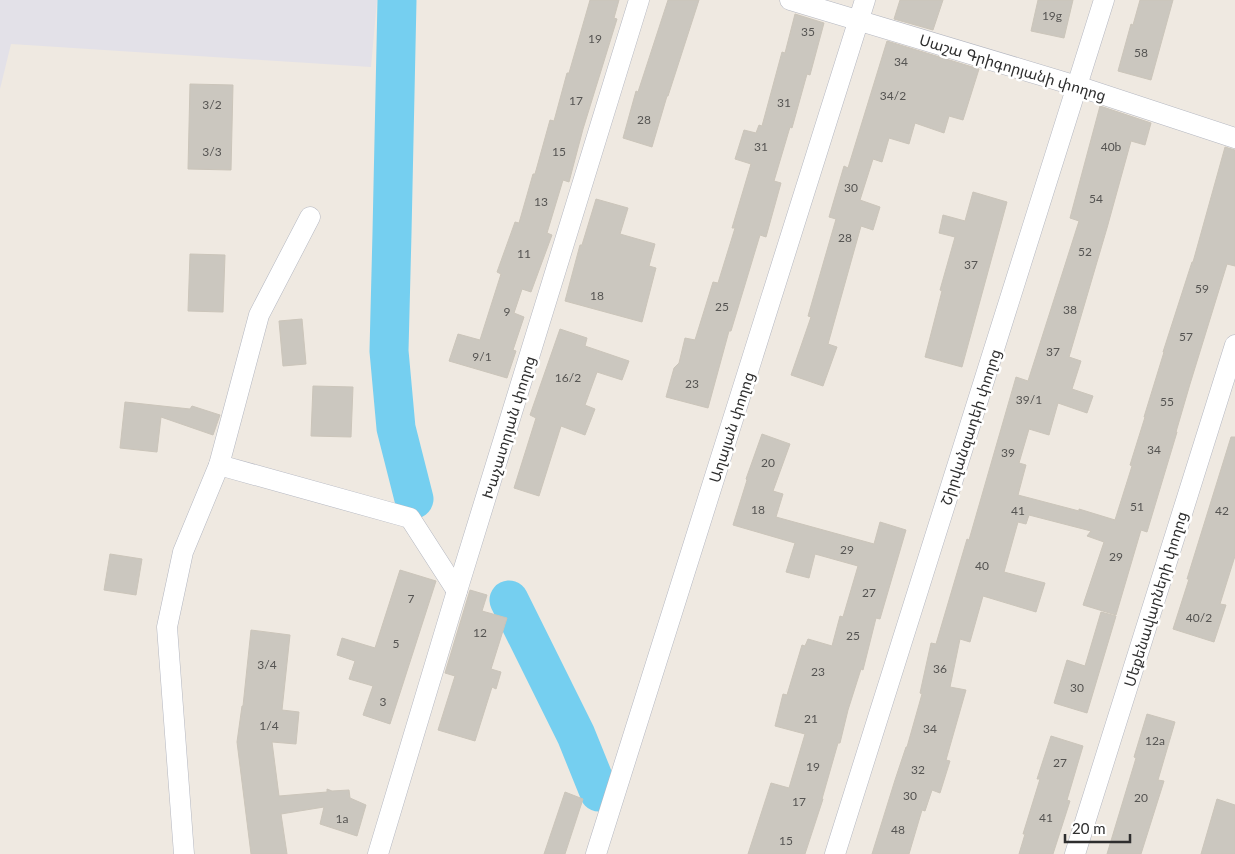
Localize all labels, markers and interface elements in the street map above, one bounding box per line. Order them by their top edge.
house number: 19g [1042,8,1062,23]
house number: 35 [801,24,815,39]
street label: Սաշա Գրիգորյանի փողոց [917,30,1109,105]
house number: 19 [588,31,602,46]
house number: 58 [1134,45,1148,60]
house number: 34 [894,54,908,69]
house number: 34/2 [880,88,906,103]
house number: 17 [569,93,583,108]
house number: 31 [777,95,791,110]
house number: 3/2 [202,97,222,112]
house number: 28 [637,112,651,127]
house number: 31 [754,139,768,154]
house number: 40b [1101,139,1122,154]
house number: 3/3 [202,144,222,159]
house number: 15 [552,144,566,159]
house number: 30 [844,180,858,195]
house number: 54 [1089,191,1103,206]
house number: 13 [534,194,548,209]
house number: 28 [838,230,852,245]
house number: 52 [1078,244,1092,259]
house number: 11 [517,246,531,261]
house number: 37 [964,257,978,272]
house number: 59 [1195,281,1209,296]
house number: 18 [590,288,604,303]
house number: 25 [715,299,729,314]
house number: 38 [1063,302,1077,317]
house number: 9 [504,304,511,319]
house number: 57 [1179,329,1193,344]
house number: 37 [1046,344,1060,359]
street label: Շիրվանզադեի փողոց [936,347,1005,508]
house number: 9/1 [472,349,492,364]
street label: Խաչատրյան փողոց [478,353,539,501]
street label: Աղայան փողոց [705,369,758,485]
house number: 16/2 [555,370,581,385]
house number: 23 [685,376,699,391]
house number: 39/1 [1016,392,1042,407]
house number: 55 [1160,394,1174,409]
house number: 34 [1147,442,1161,457]
house number: 39 [1001,445,1015,460]
house number: 20 [761,455,775,470]
house number: 51 [1130,499,1144,514]
house number: 18 [751,502,765,517]
house number: 41 [1011,503,1025,518]
house number: 42 [1215,503,1229,518]
street label: Մեքենավարների փողոց [1120,509,1191,689]
house number: 29 [840,542,854,557]
house number: 29 [1109,549,1123,564]
house number: 40 [975,558,989,573]
house number: 27 [862,585,876,600]
house number: 7 [408,591,415,606]
house number: 40/2 [1186,610,1212,625]
house number: 12 [473,625,487,640]
house number: 25 [846,628,860,643]
house number: 5 [393,636,400,651]
house number: 3/4 [257,657,277,672]
house number: 36 [933,661,947,676]
house number: 23 [811,664,825,679]
house number: 30 [1070,680,1084,695]
house number: 3 [380,694,387,709]
house number: 21 [804,711,818,726]
house number: 1/4 [259,718,279,733]
house number: 34 [923,721,937,736]
house number: 12а [1145,733,1165,748]
house number: 27 [1053,755,1067,770]
house number: 19 [806,759,820,774]
house number: 32 [911,762,925,777]
house number: 30 [903,788,917,803]
house number: 20 [1134,790,1148,805]
house number: 17 [792,794,806,809]
house number: 41 [1039,810,1053,825]
house number: 1a [336,811,348,826]
scale bar [1065,812,1130,844]
text: 20 m [1072,819,1106,837]
house number: 48 [891,822,905,837]
house number: 15 [779,833,793,848]

